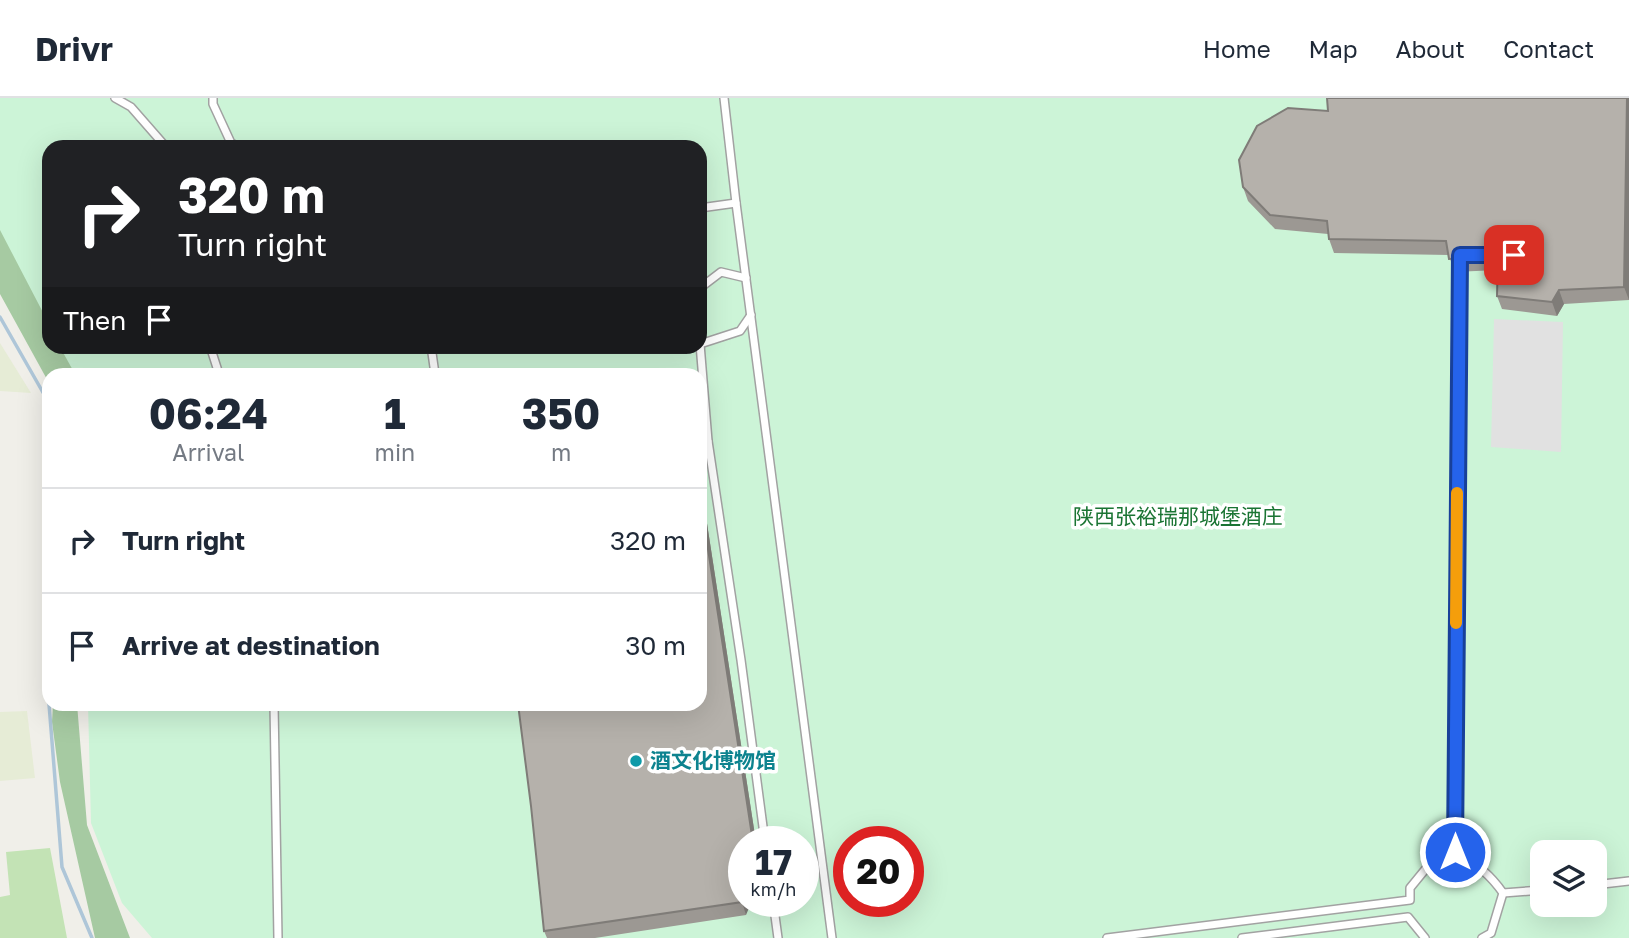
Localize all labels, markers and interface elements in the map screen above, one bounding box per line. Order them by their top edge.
text: Drivr [35,29,113,68]
text: Home [1203,34,1271,63]
text: Map [1309,34,1358,63]
text: About [1396,34,1465,63]
text: Contact [1503,34,1594,63]
text: 320 m [178,165,325,224]
icon: right [63,168,154,259]
text: Turn right [178,225,327,263]
pin [1484,225,1544,285]
icon: arrive [1495,236,1533,274]
icon: arrive [140,301,178,339]
text: Then [63,305,126,336]
text: 06:24 [149,388,268,438]
text: 1 [384,388,406,438]
text: 350 [522,388,600,438]
text: Arrival [172,438,244,466]
text: min [375,438,415,466]
text: m [551,438,571,466]
park label: 陕西张裕瑞那城堡酒庄 [1073,503,1283,529]
icon: right [63,522,101,560]
text: Turn right [122,525,245,556]
text: 320 m [610,525,686,556]
icon: arrive [63,627,101,665]
text: Arrive at destination [122,630,380,661]
text: 30 m [625,630,686,661]
place label: 酒文化博物馆 [650,747,776,773]
marker: 酒文化博物馆 [628,753,644,769]
position arrow [1418,815,1492,889]
speed limit sign: 20 [833,826,924,917]
map controls [1530,840,1607,917]
button: layers [1530,840,1607,917]
text: 17 [755,841,792,883]
text: km/h [751,878,796,900]

